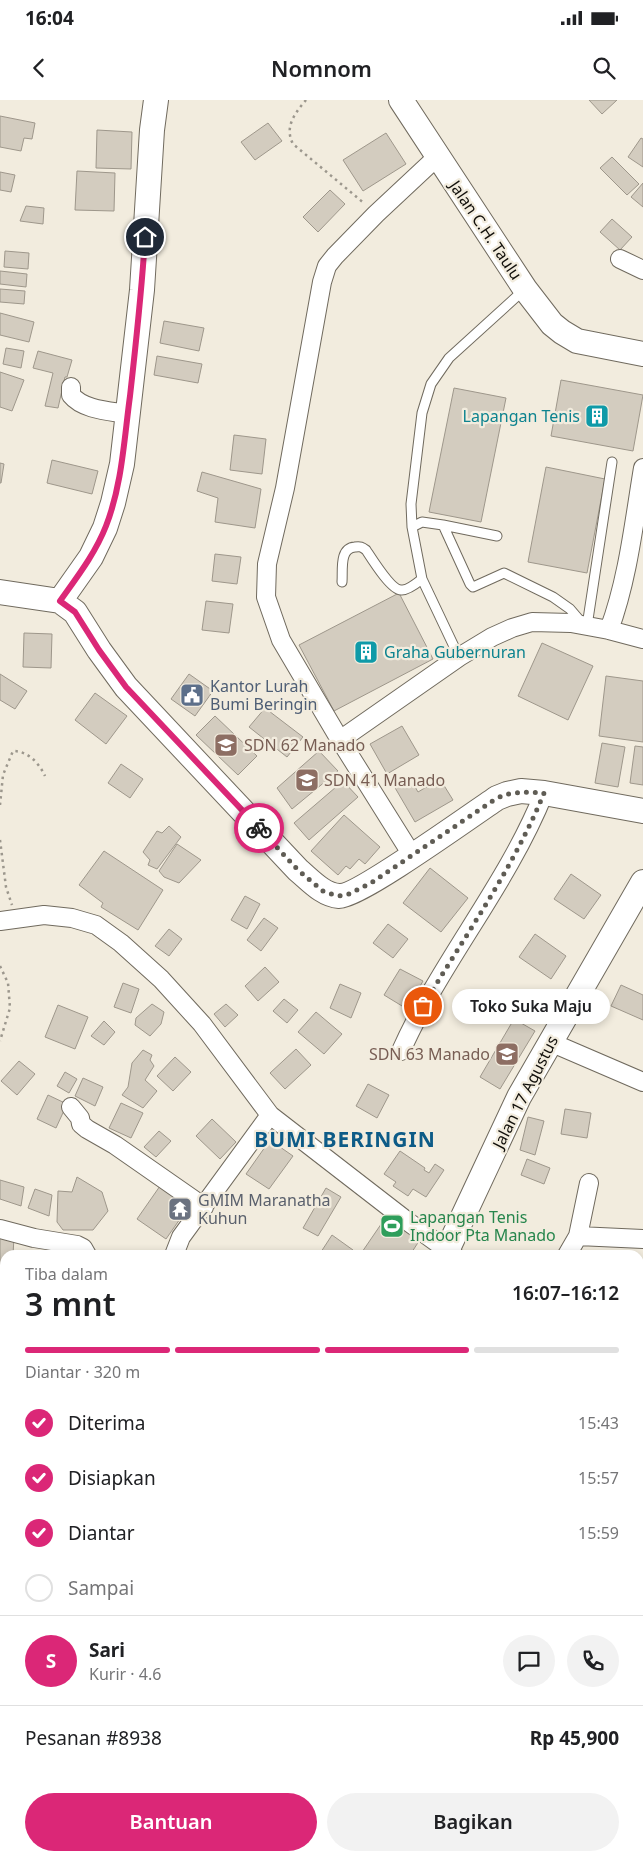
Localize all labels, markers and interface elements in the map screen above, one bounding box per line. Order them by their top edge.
text: 16:04 [25,5,74,31]
text: Nomnom [271,53,372,83]
icon: back [25,54,53,82]
icon: search [590,54,618,82]
street label: Jalan C.H. Taulu [443,174,527,284]
pin [124,216,166,258]
icon: home [131,223,159,251]
building icon: Lapangan Tenis [584,403,610,429]
place label: Lapangan Tenis [463,405,580,427]
building icon: Graha Gubernuran [353,639,379,665]
place label: Graha Gubernuran [384,641,526,663]
place label: Kantor Lurah Bumi Beringin [210,675,317,715]
public building icon: Kantor Lurah Bumi Beringin [179,682,205,708]
school or university icon: SDN 62 Manado [213,732,239,758]
place label: SDN 62 Manado [244,734,365,756]
school or university icon: SDN 41 Manado [294,767,320,793]
place label: SDN 41 Manado [324,769,445,791]
courier [234,803,284,853]
icon: bike [245,814,273,842]
pin [402,985,444,1027]
callout: Toko Suka Maju [453,988,610,1024]
icon: bag [409,992,437,1020]
text: Toko Suka Maju [470,995,592,1017]
street label: Jalan 17 Agustus [486,1032,563,1154]
school or university icon: SDN 63 Manado [494,1041,520,1067]
place label: SDN 63 Manado [369,1043,490,1065]
district label: BUMI BERINGIN [254,1125,436,1153]
place label: GMIM Maranatha Kuhun [198,1189,331,1229]
temple icon: GMIM Maranatha Kuhun [167,1196,193,1222]
place label: Lapangan Tenis Indoor Pta Manado [410,1206,556,1246]
sports icon: Lapangan Tenis Indoor Pta Manado [379,1213,405,1239]
text: Tiba dalam [25,1263,108,1285]
text: 16:07–16:12 [512,1280,619,1306]
text: 3 mnt [25,1282,116,1325]
text: Diantar · 320 m [25,1361,140,1383]
icon: check [25,1409,53,1437]
text: Diterima [68,1410,146,1436]
text: 15:43 [578,1412,619,1434]
icon: check [25,1464,53,1492]
text: Disiapkan [68,1465,156,1491]
text: 15:57 [578,1467,619,1489]
icon: check [25,1519,53,1547]
text: Diantar [68,1520,135,1546]
text: 15:59 [578,1522,619,1544]
text: Sampai [68,1575,134,1601]
button: chat [503,1635,555,1687]
button: phone [567,1635,619,1687]
text: Sari [89,1637,125,1663]
text: S [46,1648,56,1674]
text: Kurir · 4.6 [89,1663,161,1685]
text: Pesanan #8938 [25,1725,162,1751]
text: Rp 45,900 [530,1725,619,1751]
button: Bantuan [25,1793,317,1851]
button: Bagikan [327,1793,619,1851]

